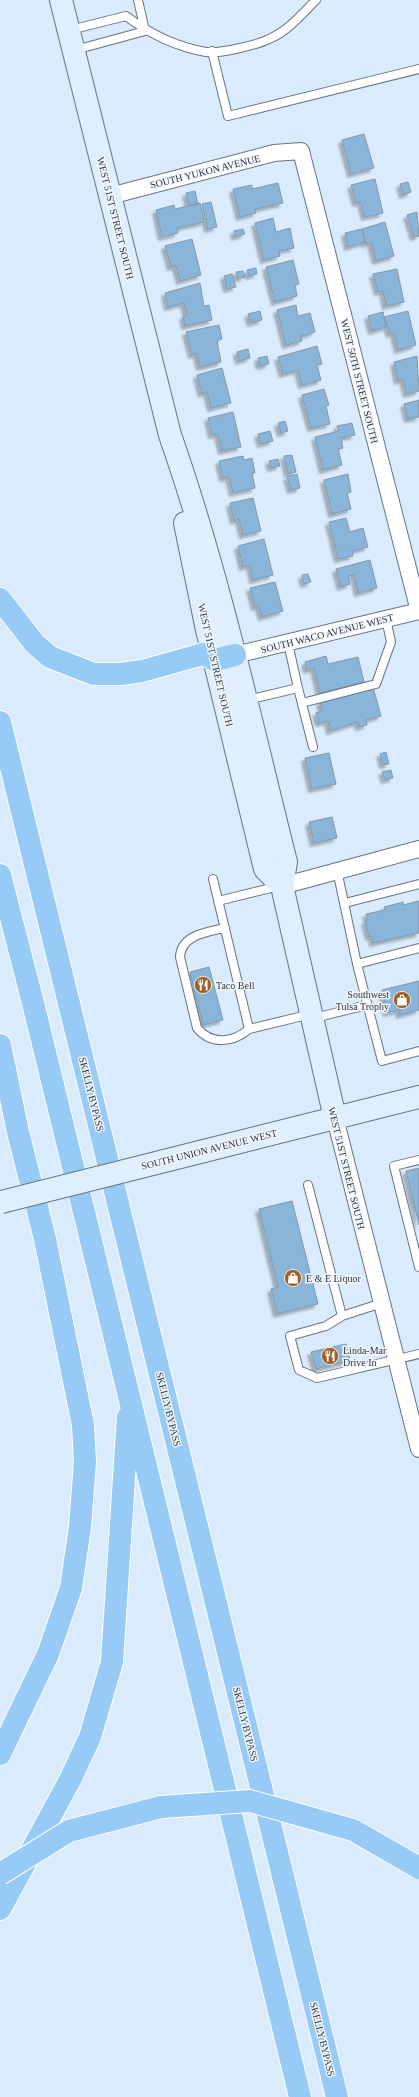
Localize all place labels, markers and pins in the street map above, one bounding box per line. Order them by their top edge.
restaurant icon: Taco Bell [193,975,213,995]
place label: Taco Bell [216,980,255,991]
place label: Southwest Tulsa Trophy [336,989,389,1012]
shop icon: Southwest Tulsa Trophy [392,990,412,1010]
shop icon: E & E Liquor [283,1268,303,1288]
place label: E & E Liquor [306,1273,361,1284]
place label: Linda-Mar Drive In [343,1345,387,1368]
restaurant icon: Linda-Mar Drive In [320,1346,340,1366]

